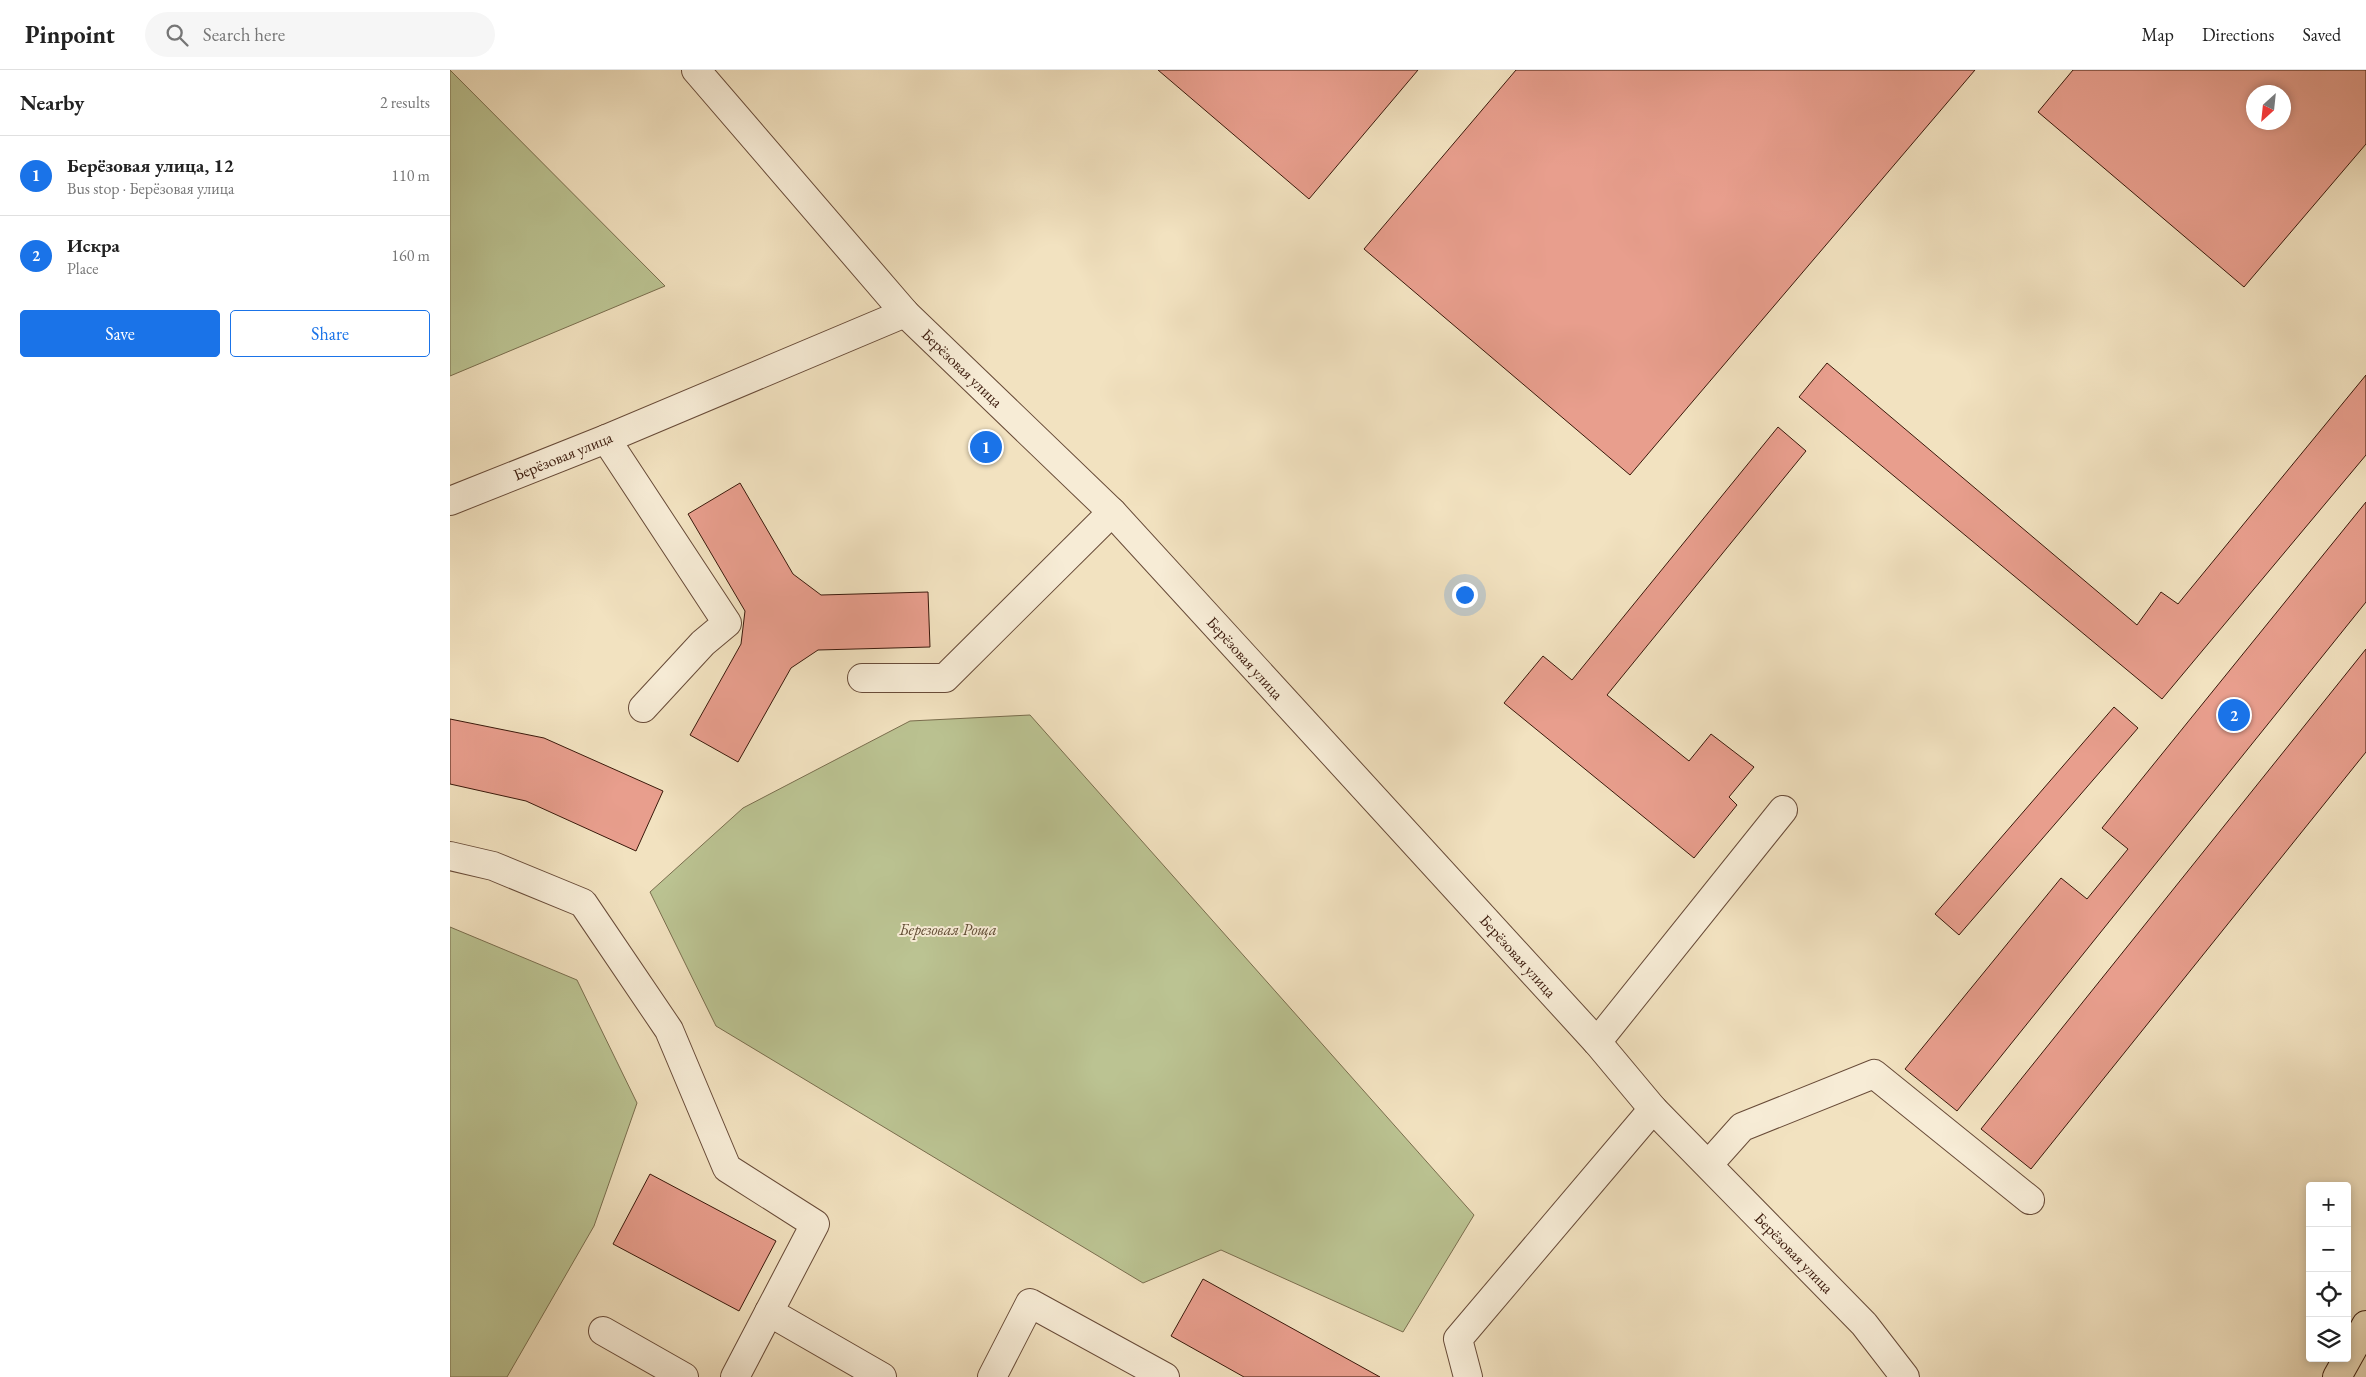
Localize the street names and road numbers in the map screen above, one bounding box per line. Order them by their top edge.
street label: Берёзовая улица [917,324,1008,412]
street label: Берёзовая улица [510,426,616,485]
street label: Берёзовая улица [1202,612,1288,705]
street label: Берёзовая улица [1475,910,1561,1003]
street label: Берёзовая улица [1750,1208,1838,1299]

